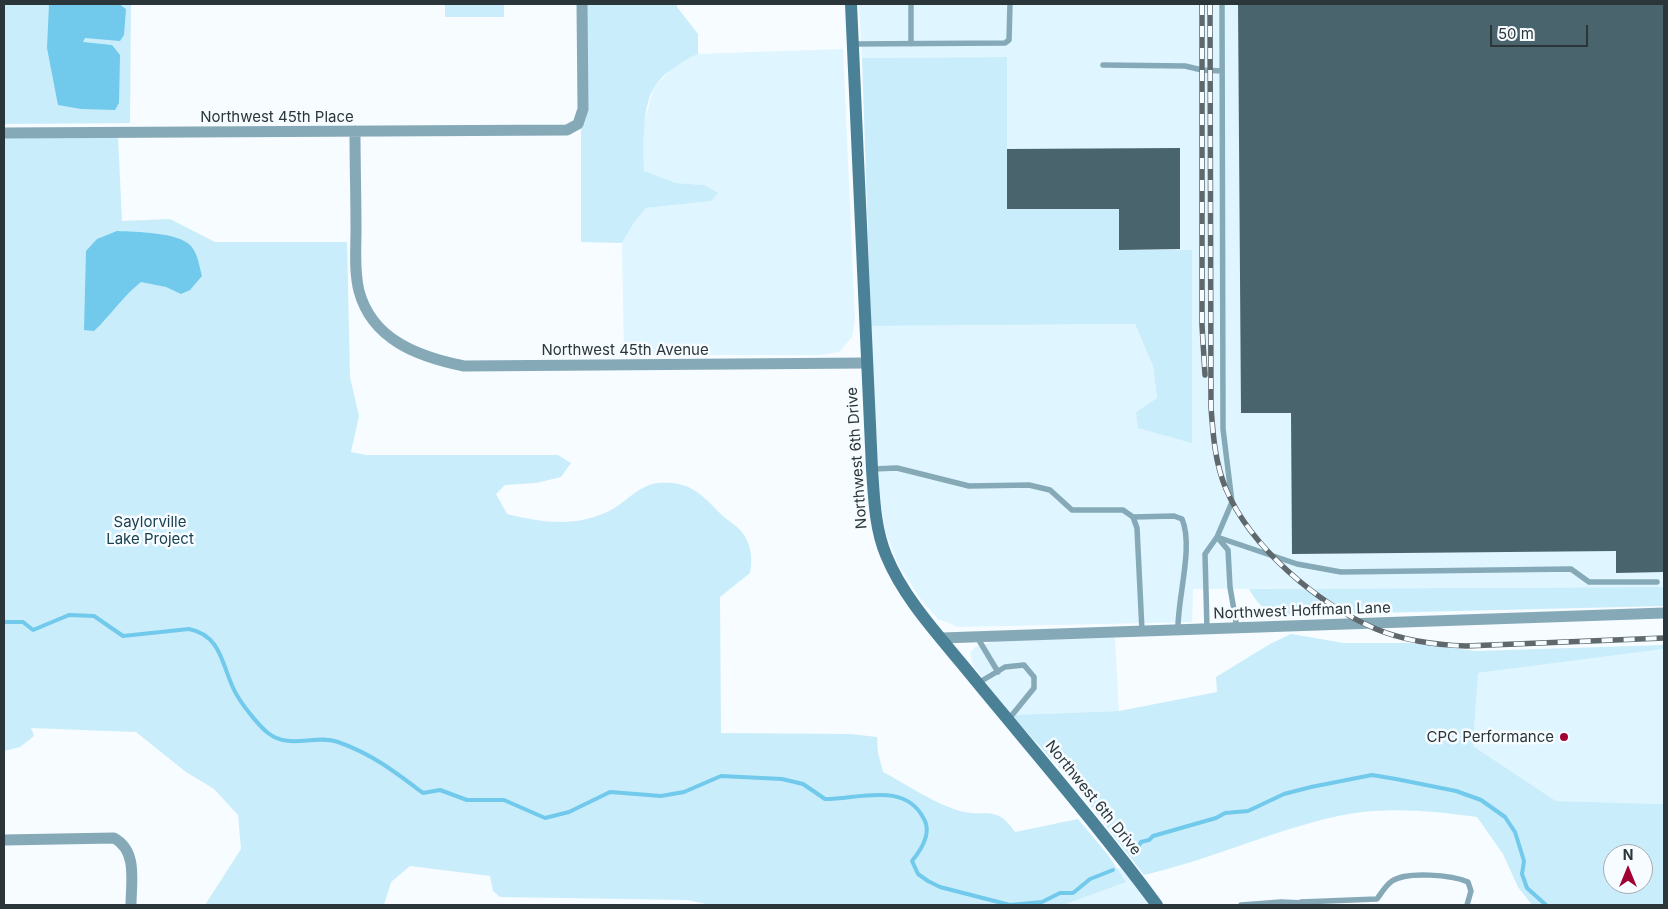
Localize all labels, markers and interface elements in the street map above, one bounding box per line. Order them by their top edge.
scale bar [1493,15,1590,47]
text: 50 m [1498,24,1534,43]
street label: Northwest 45th Place [200,108,354,126]
street label: Northwest 45th Avenue [541,341,709,359]
street label: Northwest 6th Drive [843,386,871,530]
park label: Saylorville Lake Project [106,513,194,548]
street label: Northwest Hoffman Lane [1213,599,1391,623]
place label: CPC Performance [1426,728,1554,746]
marker: CPC Performance [1558,731,1570,743]
street label: Northwest 6th Drive [1041,737,1145,859]
north arrow [1603,844,1653,894]
text: N [1623,846,1633,863]

